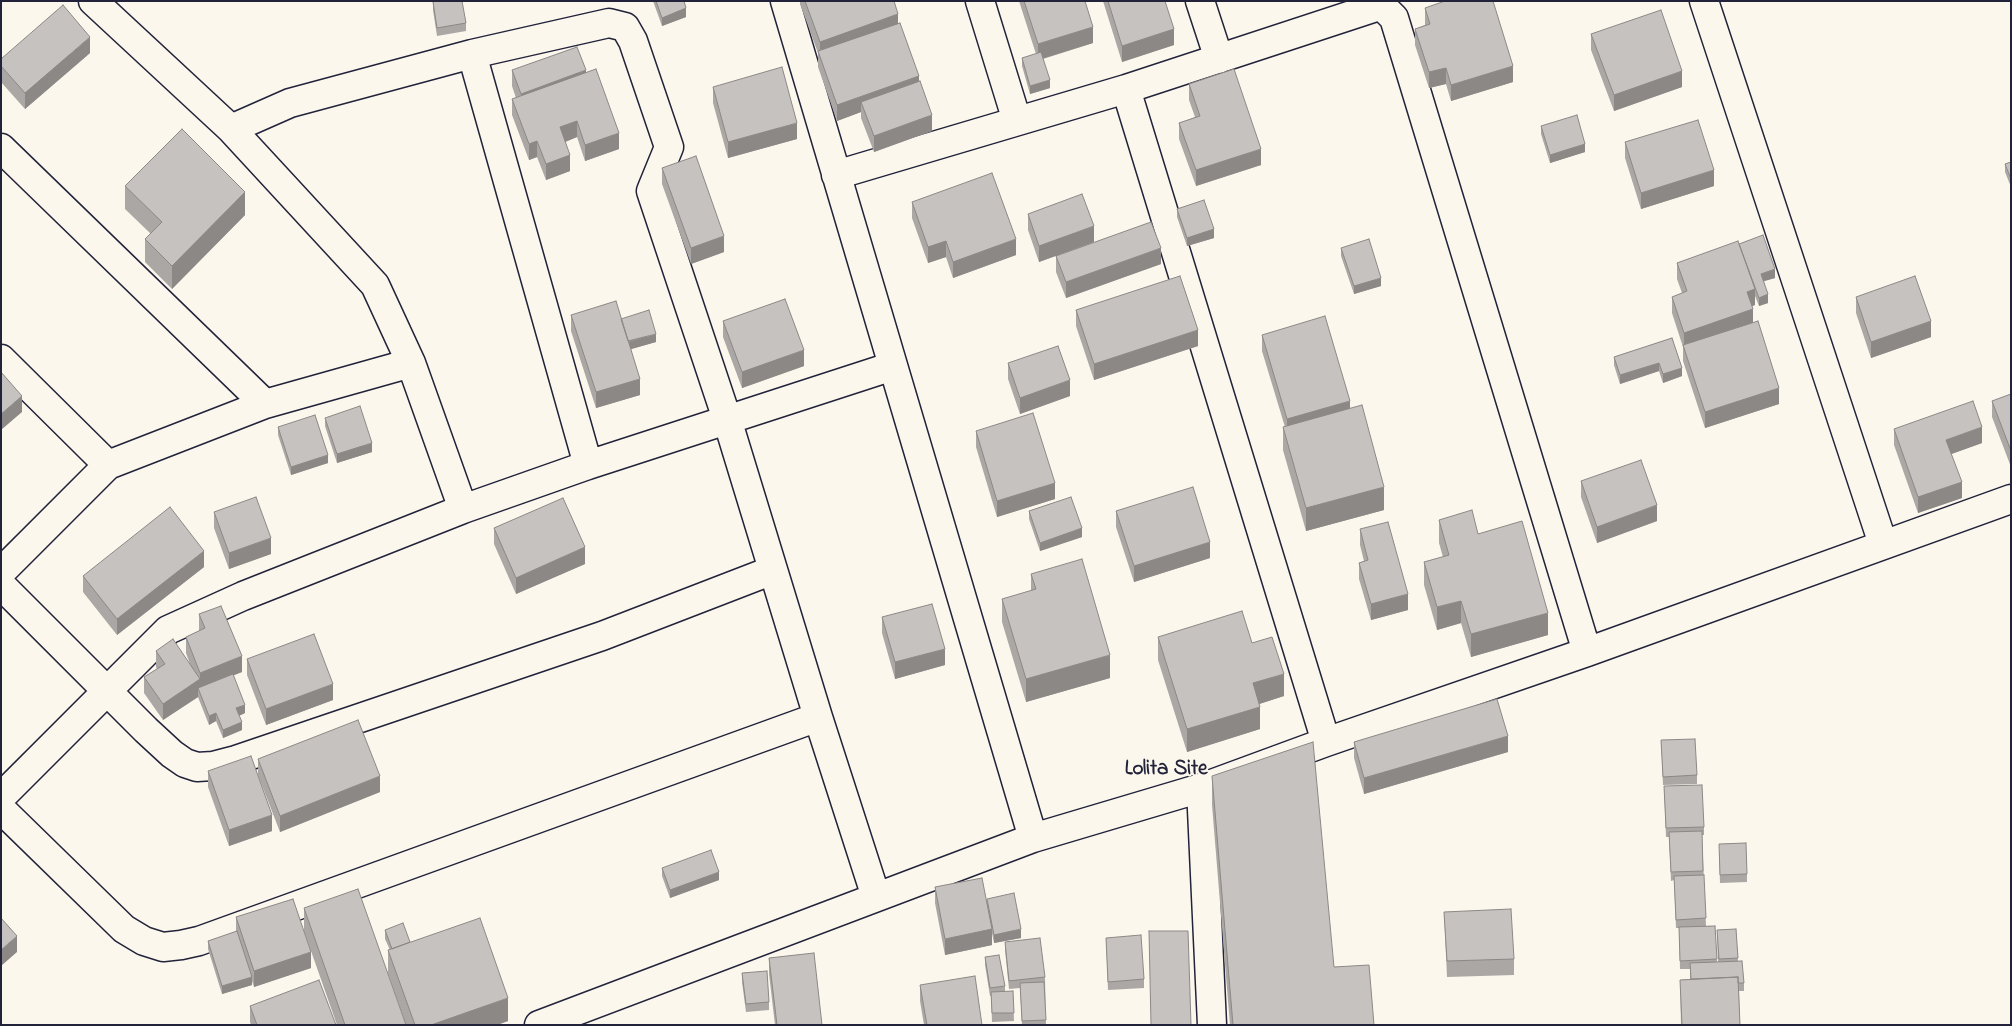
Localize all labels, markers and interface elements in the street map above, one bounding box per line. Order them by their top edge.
district label: Lolita Site [1125,758,1207,784]

